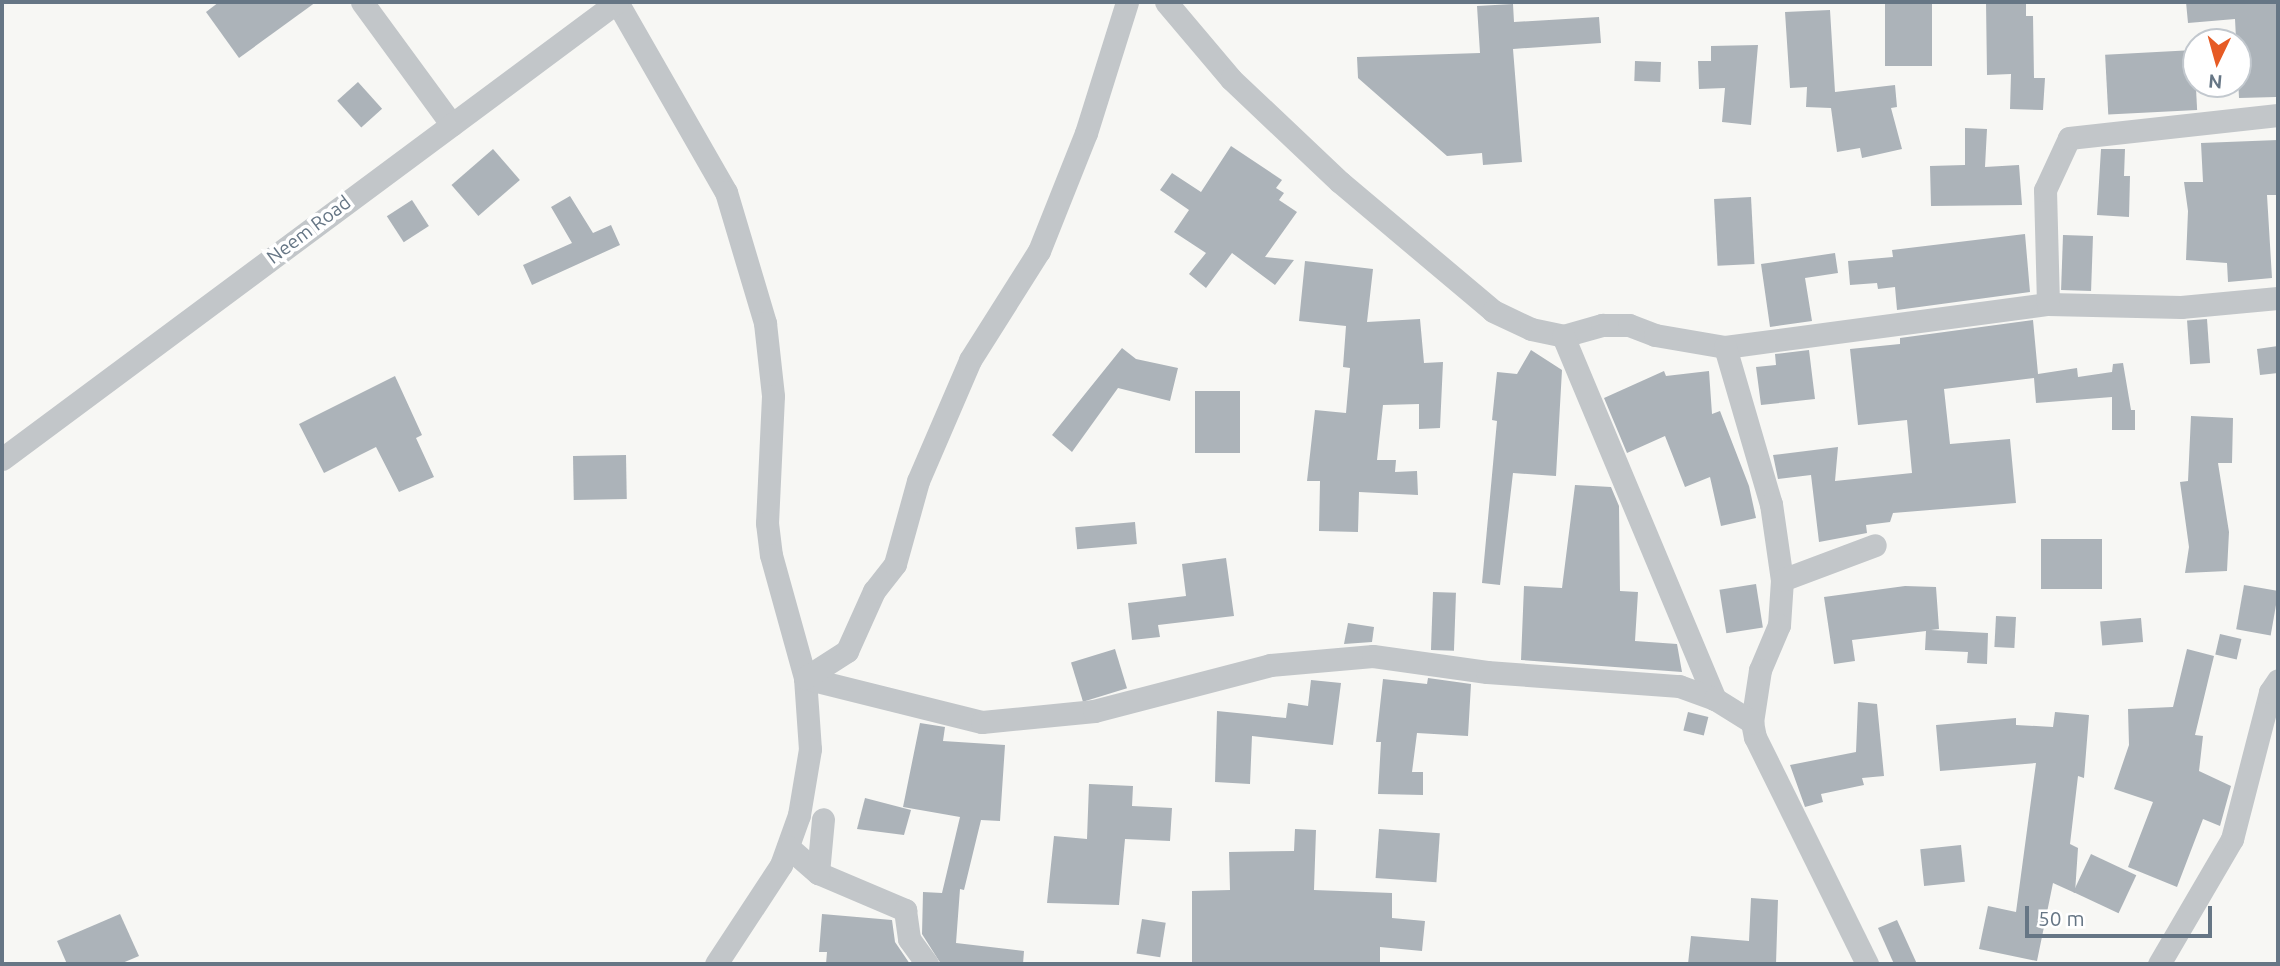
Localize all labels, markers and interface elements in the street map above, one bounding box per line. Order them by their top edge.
north arrow [2182,28,2252,98]
text: N [2207,70,2223,94]
street label: Neem Road [263,191,355,269]
scale bar [2028,892,2215,936]
text: 50 m [2038,906,2085,930]

